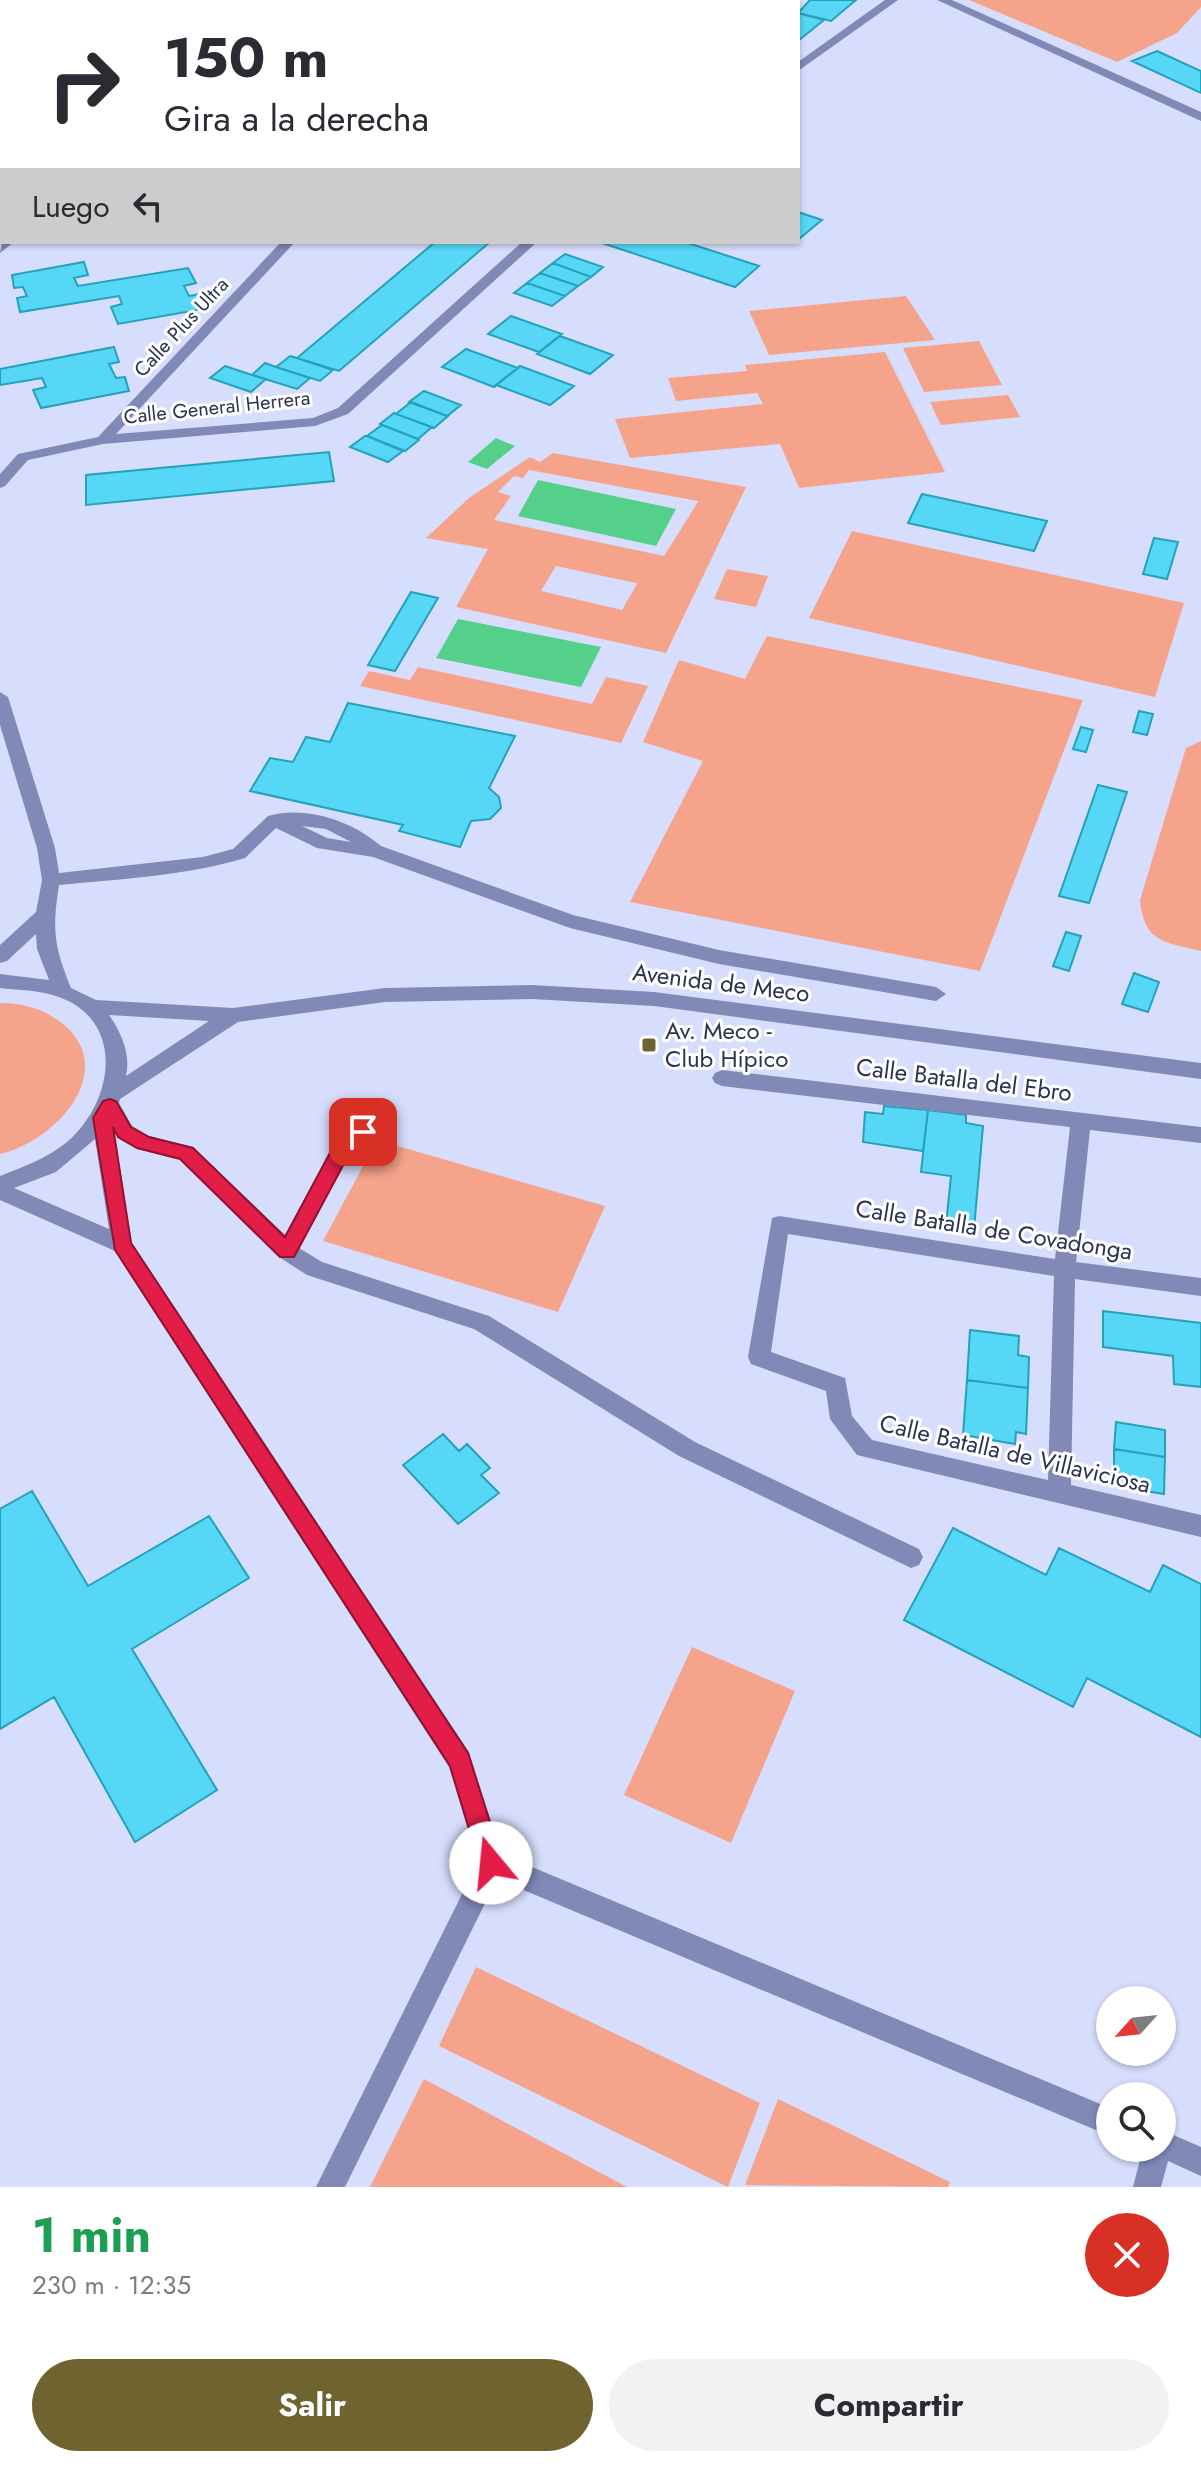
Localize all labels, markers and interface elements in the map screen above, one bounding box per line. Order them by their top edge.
text: 150 m [164,17,328,98]
icon: right [32,32,136,136]
text: Gira a la derecha [164,92,429,144]
icon: left [126,184,170,228]
text: Luego [32,185,110,228]
street label: Calle Plus Ultra [127,271,235,384]
street label: Calle General Herrera [122,383,312,432]
street label: Avenida de Meco [631,954,812,1011]
place label: Av. Meco - Club Hípico [665,1013,788,1076]
marker: Av. Meco - Club Hípico [640,1036,658,1054]
street label: Calle Batalla del Ebro [854,1049,1074,1110]
pin [329,1098,397,1166]
icon: arrive [341,1110,385,1154]
street label: Calle Batalla de Covadonga [853,1190,1135,1269]
street label: Calle Batalla de Villaviciosa [876,1405,1154,1502]
position arrow [449,1821,533,1905]
north arrow [1096,1986,1176,2066]
map controls [1096,1986,1176,2162]
button: search [1096,2082,1176,2162]
text: 1 min [32,2201,151,2270]
button: close [1085,2213,1169,2297]
text: 230 m · 12:35 [32,2266,191,2304]
button: Salir [32,2359,593,2451]
button: Compartir [609,2359,1169,2451]

